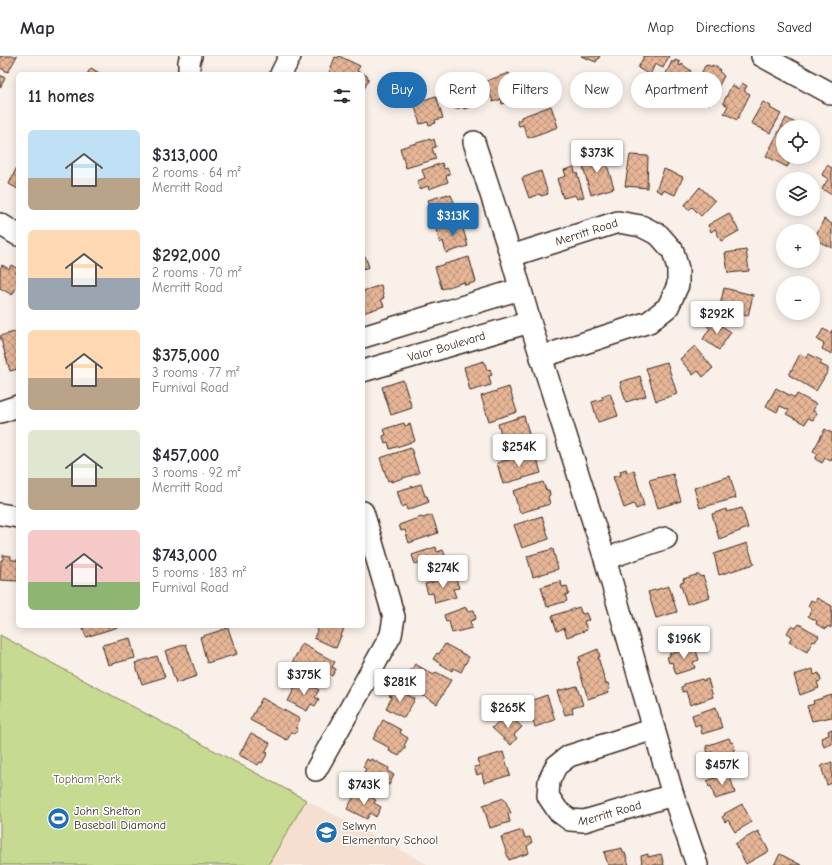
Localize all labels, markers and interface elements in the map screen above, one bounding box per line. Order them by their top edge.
text: Map [20,17,55,39]
text: Map [647,19,674,36]
text: Directions [696,19,755,36]
text: Saved [777,19,812,36]
chip: Buy [377,72,427,108]
chip: Rent [435,72,490,108]
chip: Filters [498,72,562,108]
chip: New [570,72,623,108]
chip: Apartment [631,72,722,108]
icon: filters [331,85,353,107]
text: 11 homes [28,87,94,106]
map controls [776,120,820,320]
button: locate [776,120,820,164]
pin: $373K [569,140,625,174]
text: $373K [580,145,614,160]
icon: home [60,146,108,194]
text: $313,000 [152,146,218,165]
text: 2 rooms · 64 m² [152,165,241,180]
button: layers [776,172,820,216]
text: Merritt Road [152,180,223,195]
pin: $313K [425,203,481,237]
text: $313K [436,208,470,223]
street label: Merritt Road [553,216,619,249]
button: + [776,224,820,268]
icon: home [60,246,108,294]
text: $292,000 [152,246,220,265]
text: 2 rooms · 70 m² [152,265,241,280]
button: − [776,276,820,320]
text: Merritt Road [152,280,223,295]
pin: $292K [689,301,745,335]
text: $292K [700,306,734,321]
street label: Valor Boulevard [406,329,487,364]
icon: home [60,346,108,394]
text: $375,000 [152,346,220,365]
text: 3 rooms · 77 m² [152,365,239,380]
text: Furnival Road [152,380,229,395]
pin: $254K [491,434,547,468]
text: $254K [502,439,536,454]
icon: home [60,446,108,494]
text: $457,000 [152,446,219,465]
text: 3 rooms · 92 m² [152,465,241,480]
text: Merritt Road [152,480,223,495]
icon: home [60,546,108,594]
text: $743,000 [152,546,217,565]
pin: $274K [415,555,471,589]
text: $274K [427,560,459,575]
text: 5 rooms · 183 m² [152,565,246,580]
text: Furnival Road [152,580,229,595]
pin: $196K [656,626,712,660]
text: $196K [667,631,701,646]
pin: $375K [276,662,332,696]
text: $375K [287,667,321,682]
pin: $281K [372,669,428,703]
text: $281K [383,674,417,689]
pin: $265K [480,695,536,729]
text: $265K [490,700,526,715]
pin: $457K [694,752,750,786]
text: $457K [705,757,739,772]
park label: Topham Park [53,772,121,786]
pin: $743K [336,772,392,806]
text: $743K [348,777,380,792]
street label: Merritt Road [578,798,643,828]
place label: John Shelton Baseball Diamond [74,804,166,832]
sports icon: John Shelton Baseball Diamond [45,805,71,831]
place label: Selwyn Elementary School [342,819,438,847]
school or university icon: Selwyn Elementary School [314,820,340,846]

